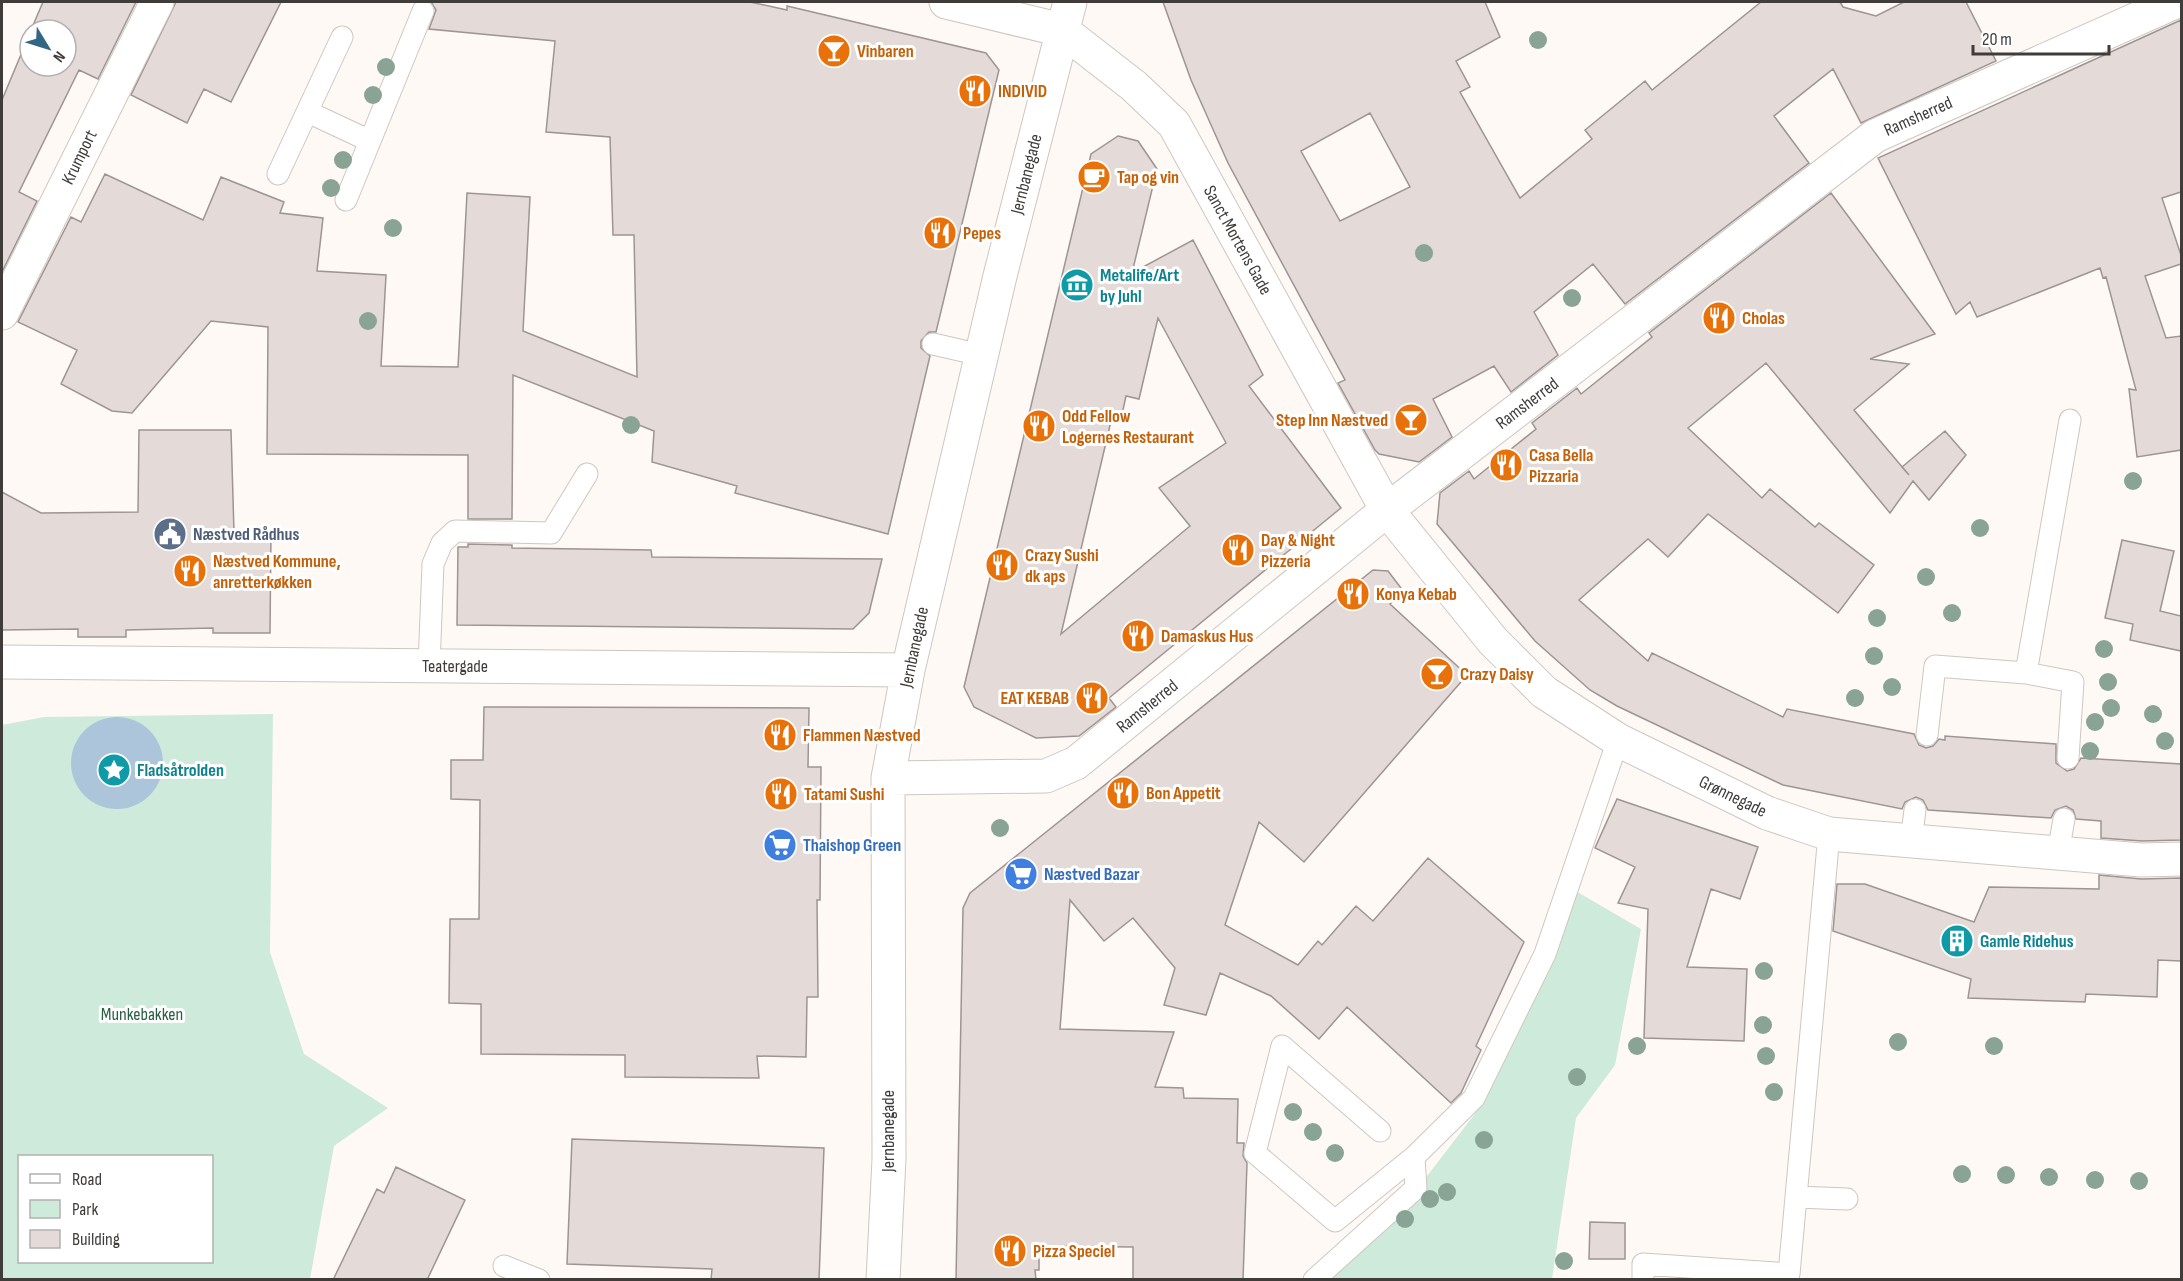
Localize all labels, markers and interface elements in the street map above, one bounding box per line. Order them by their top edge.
north arrow [18,18,78,78]
scale bar [1973,18,2110,56]
text: 20 m [1982,29,2012,50]
bar icon: Vinbaren [816,33,852,69]
place label: Vinbaren [857,41,914,62]
text: N [49,47,69,66]
restaurant icon: INDIVID [957,73,993,109]
place label: INDIVID [998,81,1047,102]
street label: Ramsherred [1881,92,1956,141]
street label: Krumport [57,126,102,188]
street label: Jernbanegade [1006,132,1047,217]
cafe icon: Tap og vin [1076,159,1112,195]
place label: Tap og vin [1117,167,1179,188]
street label: Sanct Mortens Gade [1199,182,1276,298]
restaurant icon: Pepes [922,215,958,251]
place label: Pepes [963,223,1001,244]
place label: Metalife/Art by Juhl [1100,265,1179,307]
museum icon: Metalife/Art by Juhl [1059,267,1095,303]
restaurant icon: Cholas [1701,300,1737,336]
place label: Cholas [1742,308,1785,329]
street label: Ramsherred [1492,373,1563,434]
bar icon: Step Inn Næstved [1393,402,1429,438]
place label: Odd Fellow Logernes Restaurant [1062,406,1194,448]
restaurant icon: Odd Fellow Logernes Restaurant [1021,408,1057,444]
place label: Step Inn Næstved [1276,410,1388,431]
place label: Casa Bella Pizzaria [1529,445,1593,487]
restaurant icon: Casa Bella Pizzaria [1488,447,1524,483]
public building icon: Næstved Rådhus [152,516,188,552]
place label: Næstved Rådhus [193,524,299,545]
place label: Day & Night Pizzeria [1261,530,1335,572]
restaurant icon: Day & Night Pizzeria [1220,532,1256,568]
place label: Crazy Sushi dk aps [1025,545,1099,587]
restaurant icon: Crazy Sushi dk aps [984,547,1020,583]
place label: Næstved Kommune, anretterkøkken [213,551,341,593]
restaurant icon: Næstved Kommune, anretterkøkken [172,553,208,589]
restaurant icon: Konya Kebab [1335,576,1371,612]
place label: Konya Kebab [1376,584,1457,605]
street label: Jernbanegade [896,605,933,690]
restaurant icon: Damaskus Hus [1120,618,1156,654]
place label: Damaskus Hus [1161,626,1253,647]
street label: Teatergade [422,656,488,677]
bar icon: Crazy Daisy [1419,656,1455,692]
place label: Crazy Daisy [1460,664,1534,685]
street label: Ramsherred [1112,675,1182,737]
restaurant icon: EAT KEBAB [1074,680,1110,716]
place label: EAT KEBAB [1001,688,1069,709]
restaurant icon: Flammen Næstved [762,717,798,753]
place label: Flammen Næstved [803,725,921,746]
place icon: Fladsåtrolden [96,752,132,788]
place label: Fladsåtrolden [137,760,224,781]
street label: Grønnegade [1696,771,1770,822]
restaurant icon: Bon Appetit [1105,775,1141,811]
restaurant icon: Tatami Sushi [763,776,799,812]
place label: Bon Appetit [1146,783,1221,804]
place label: Tatami Sushi [804,784,884,805]
supermarket icon: Thaishop Green [762,827,798,863]
place label: Thaishop Green [803,835,901,856]
supermarket icon: Næstved Bazar [1003,856,1039,892]
place label: Næstved Bazar [1044,864,1140,885]
building icon: Gamle Ridehus [1939,923,1975,959]
place label: Gamle Ridehus [1980,931,2074,952]
park label: Munkebakken [101,1004,183,1025]
street label: Jernbanegade [878,1090,899,1173]
legend [18,1155,213,1263]
text: Road [72,1169,102,1190]
text: Park [72,1199,98,1220]
text: Building [72,1229,120,1250]
restaurant icon: Pizza Speciel [992,1233,1028,1269]
place label: Pizza Speciel [1033,1241,1115,1262]

